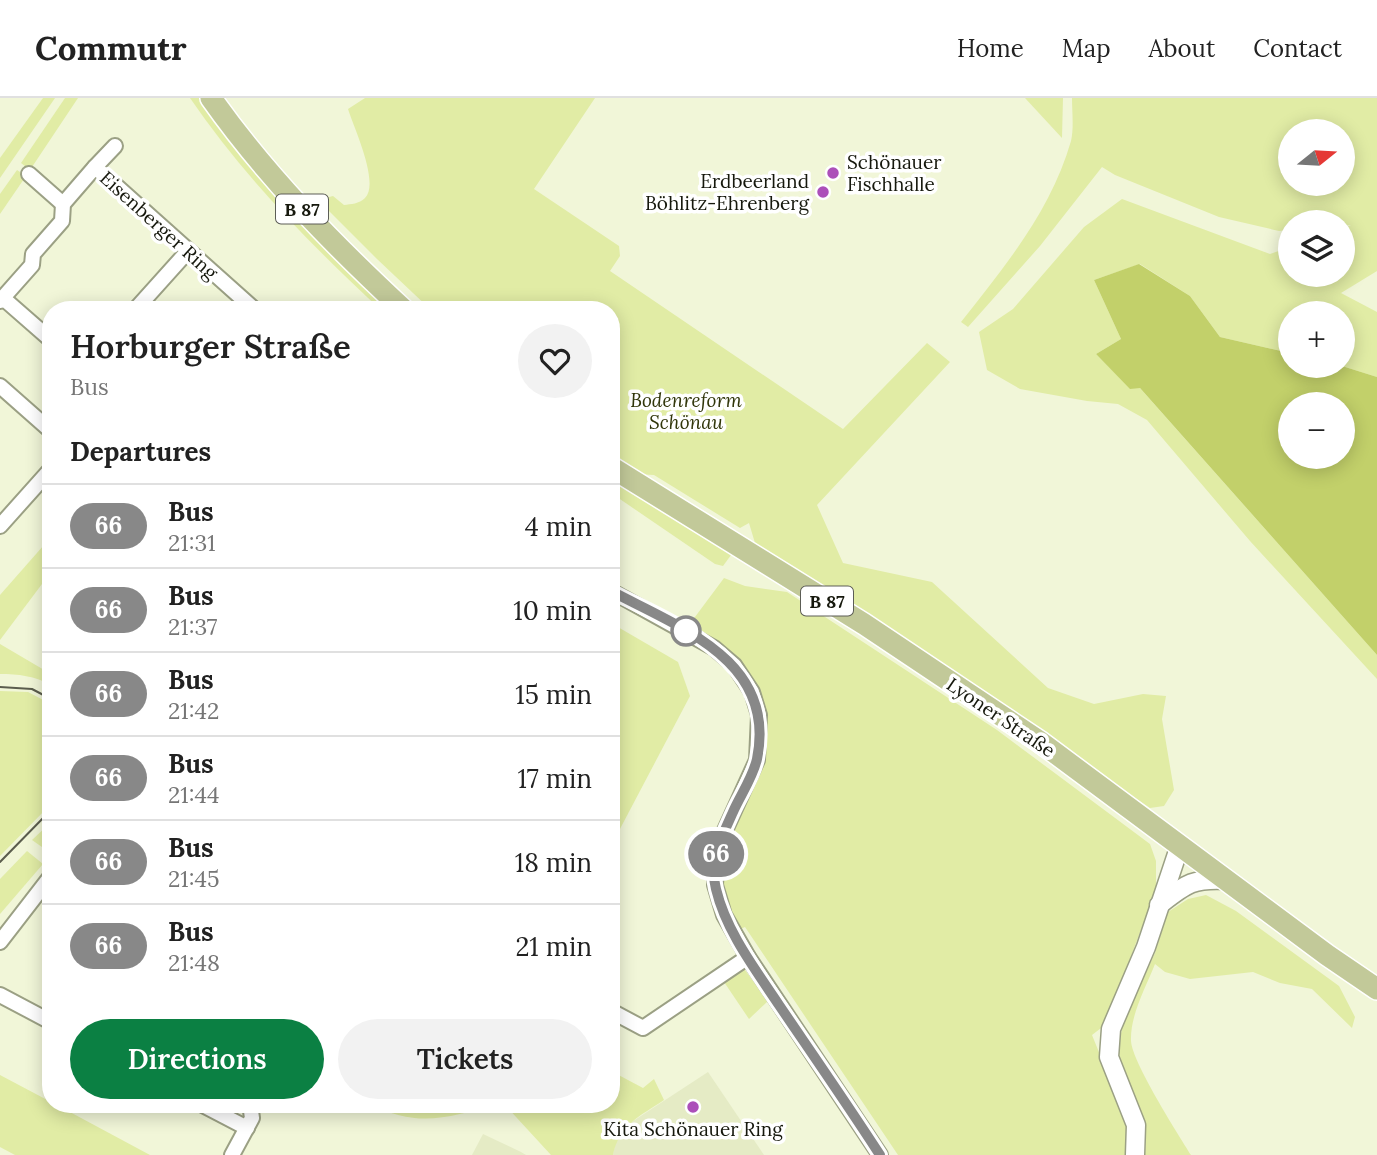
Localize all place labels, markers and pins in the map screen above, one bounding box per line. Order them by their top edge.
place label: Schönauer Fischhalle [847,150,942,196]
marker: Schönauer Fischhalle [825,165,841,181]
place label: Erdbeerland Böhlitz-Ehrenberg [645,169,809,215]
marker: Erdbeerland Böhlitz-Ehrenberg [815,184,831,200]
unlabelled marker [671,616,701,646]
marker: Kita Schönauer Ring [685,1099,701,1115]
place label: Kita Schönauer Ring [603,1117,783,1141]

